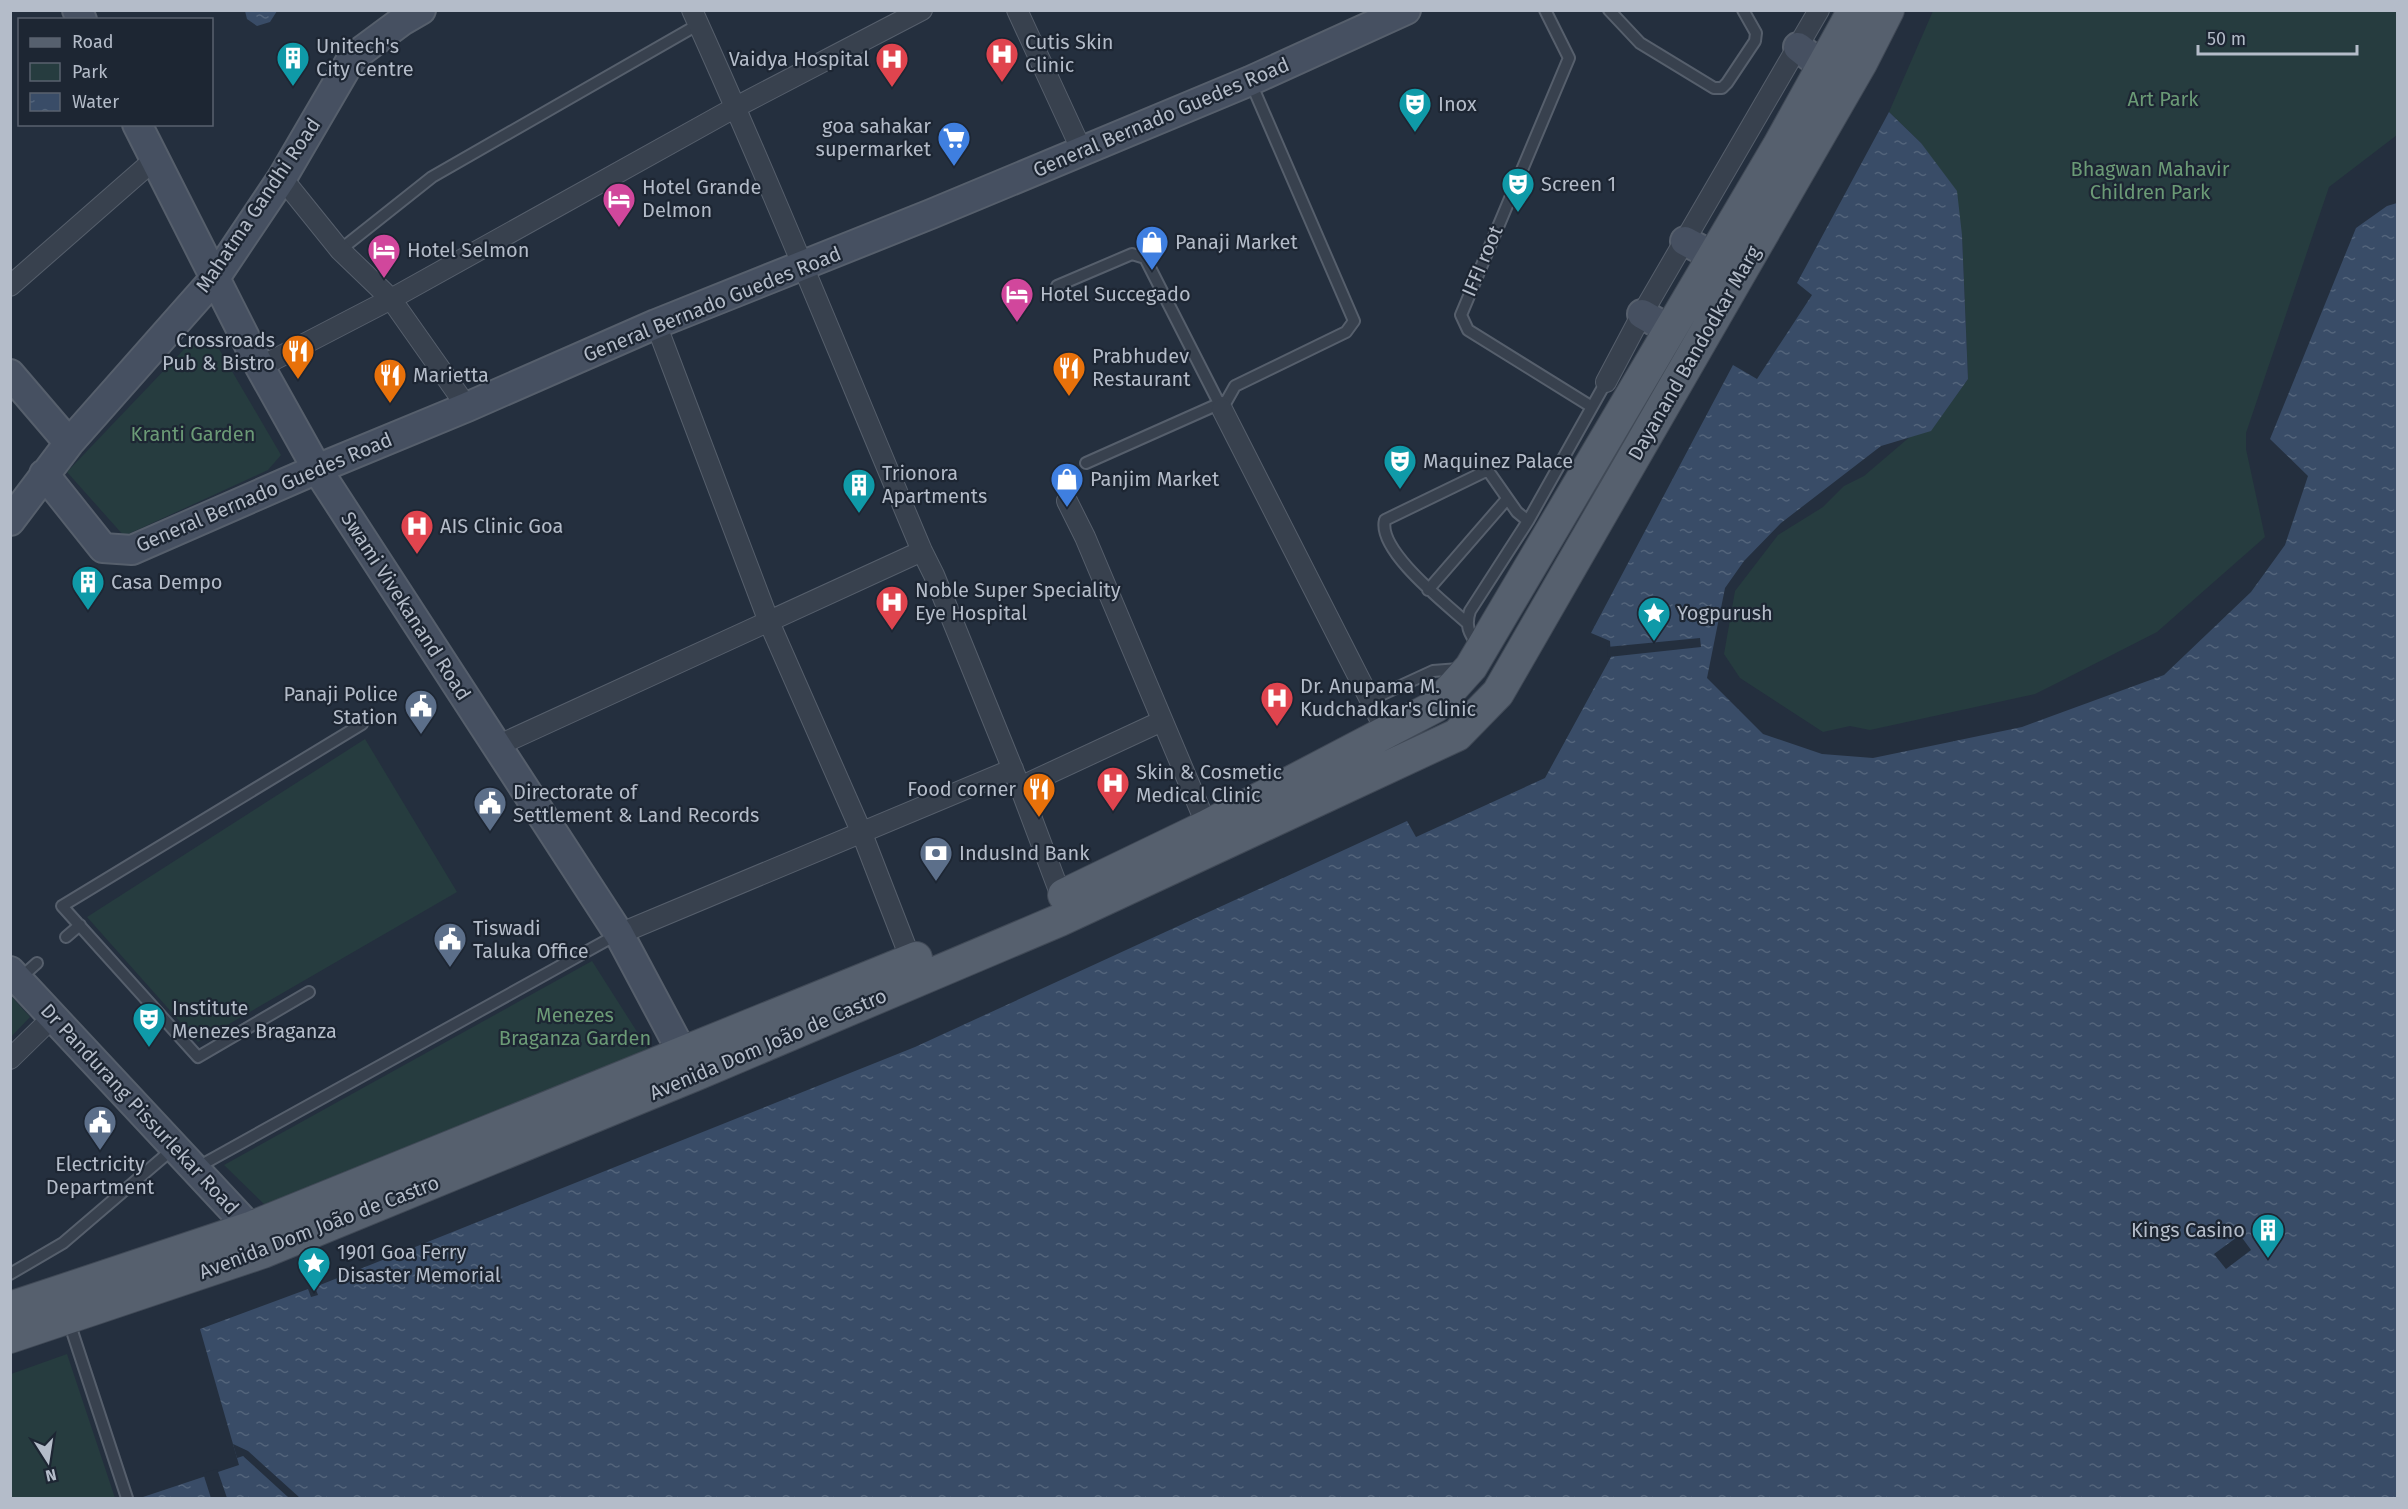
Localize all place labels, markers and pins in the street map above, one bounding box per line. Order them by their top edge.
place label: Cutis Skin Clinic [1025,30,1114,77]
place label: Unitech's City Centre [316,34,414,81]
hospital icon: Cutis Skin Clinic [984,36,1020,83]
building icon: Unitech's City Centre [275,40,311,87]
hospital icon: Vaidya Hospital [874,41,910,88]
place label: Vaidya Hospital [729,47,869,71]
theatre icon: Inox [1397,86,1433,133]
place label: Inox [1438,92,1477,116]
place label: goa sahakar supermarket [816,114,932,161]
supermarket icon: goa sahakar supermarket [936,120,972,167]
theatre icon: Screen 1 [1500,166,1536,213]
place label: Screen 1 [1541,172,1616,196]
place label: Hotel Grande Delmon [642,175,761,222]
hotel icon: Hotel Grande Delmon [601,181,637,228]
shop icon: Panaji Market [1134,224,1170,271]
place label: Panaji Market [1175,230,1298,254]
hotel icon: Hotel Selmon [366,232,402,279]
place label: Hotel Selmon [407,238,529,262]
hotel icon: Hotel Succegado [999,276,1035,323]
place label: Hotel Succegado [1040,282,1191,306]
place label: Crossroads Pub & Bistro [162,328,275,375]
restaurant icon: Crossroads Pub & Bistro [280,333,316,380]
place label: Prabhudev Restaurant [1092,344,1191,391]
restaurant icon: Prabhudev Restaurant [1051,350,1087,397]
restaurant icon: Marietta [372,357,408,404]
place label: Marietta [413,363,489,387]
theatre icon: Maquinez Palace [1382,443,1418,490]
place label: Maquinez Palace [1423,449,1573,473]
place label: Trionora Apartments [882,461,987,508]
shop icon: Panjim Market [1049,461,1085,508]
building icon: Trionora Apartments [841,467,877,514]
place label: Panjim Market [1090,467,1220,491]
hospital icon: AIS Clinic Goa [399,508,435,555]
place label: AIS Clinic Goa [440,514,563,538]
building icon: Casa Dempo [70,564,106,611]
place label: Casa Dempo [111,570,222,594]
place label: Noble Super Speciality Eye Hospital [915,578,1121,625]
hospital icon: Noble Super Speciality Eye Hospital [874,584,910,631]
place icon: Yogpurush [1636,595,1672,642]
place label: Yogpurush [1677,601,1773,625]
place label: Dr. Anupama M. Kudchadkar's Clinic [1300,674,1476,721]
hospital icon: Dr. Anupama M. Kudchadkar's Clinic [1259,680,1295,727]
place label: Panaji Police Station [283,682,398,729]
public building icon: Panaji Police Station [403,688,439,735]
place label: Skin & Cosmetic Medical Clinic [1136,760,1282,807]
hospital icon: Skin & Cosmetic Medical Clinic [1095,765,1131,812]
restaurant icon: Food corner [1021,771,1057,818]
place label: Food corner [907,777,1016,801]
place label: Directorate of Settlement & Land Records [513,780,759,827]
public building icon: Directorate of Settlement & Land Records [472,785,508,832]
bank icon: IndusInd Bank [918,835,954,882]
place label: IndusInd Bank [959,841,1090,865]
place label: Tiswadi Taluka Office [473,916,589,963]
public building icon: Tiswadi Taluka Office [432,921,468,968]
place label: Institute Menezes Braganza [172,996,337,1043]
theatre icon: Institute Menezes Braganza [131,1001,167,1048]
public building icon: Electricity Department [82,1104,118,1151]
place label: Electricity Department [46,1152,155,1199]
building icon: Kings Casino [2250,1212,2286,1259]
place label: Kings Casino [2131,1218,2245,1242]
place label: 1901 Goa Ferry Disaster Memorial [337,1240,501,1287]
place icon: 1901 Goa Ferry Disaster Memorial [296,1245,332,1292]

